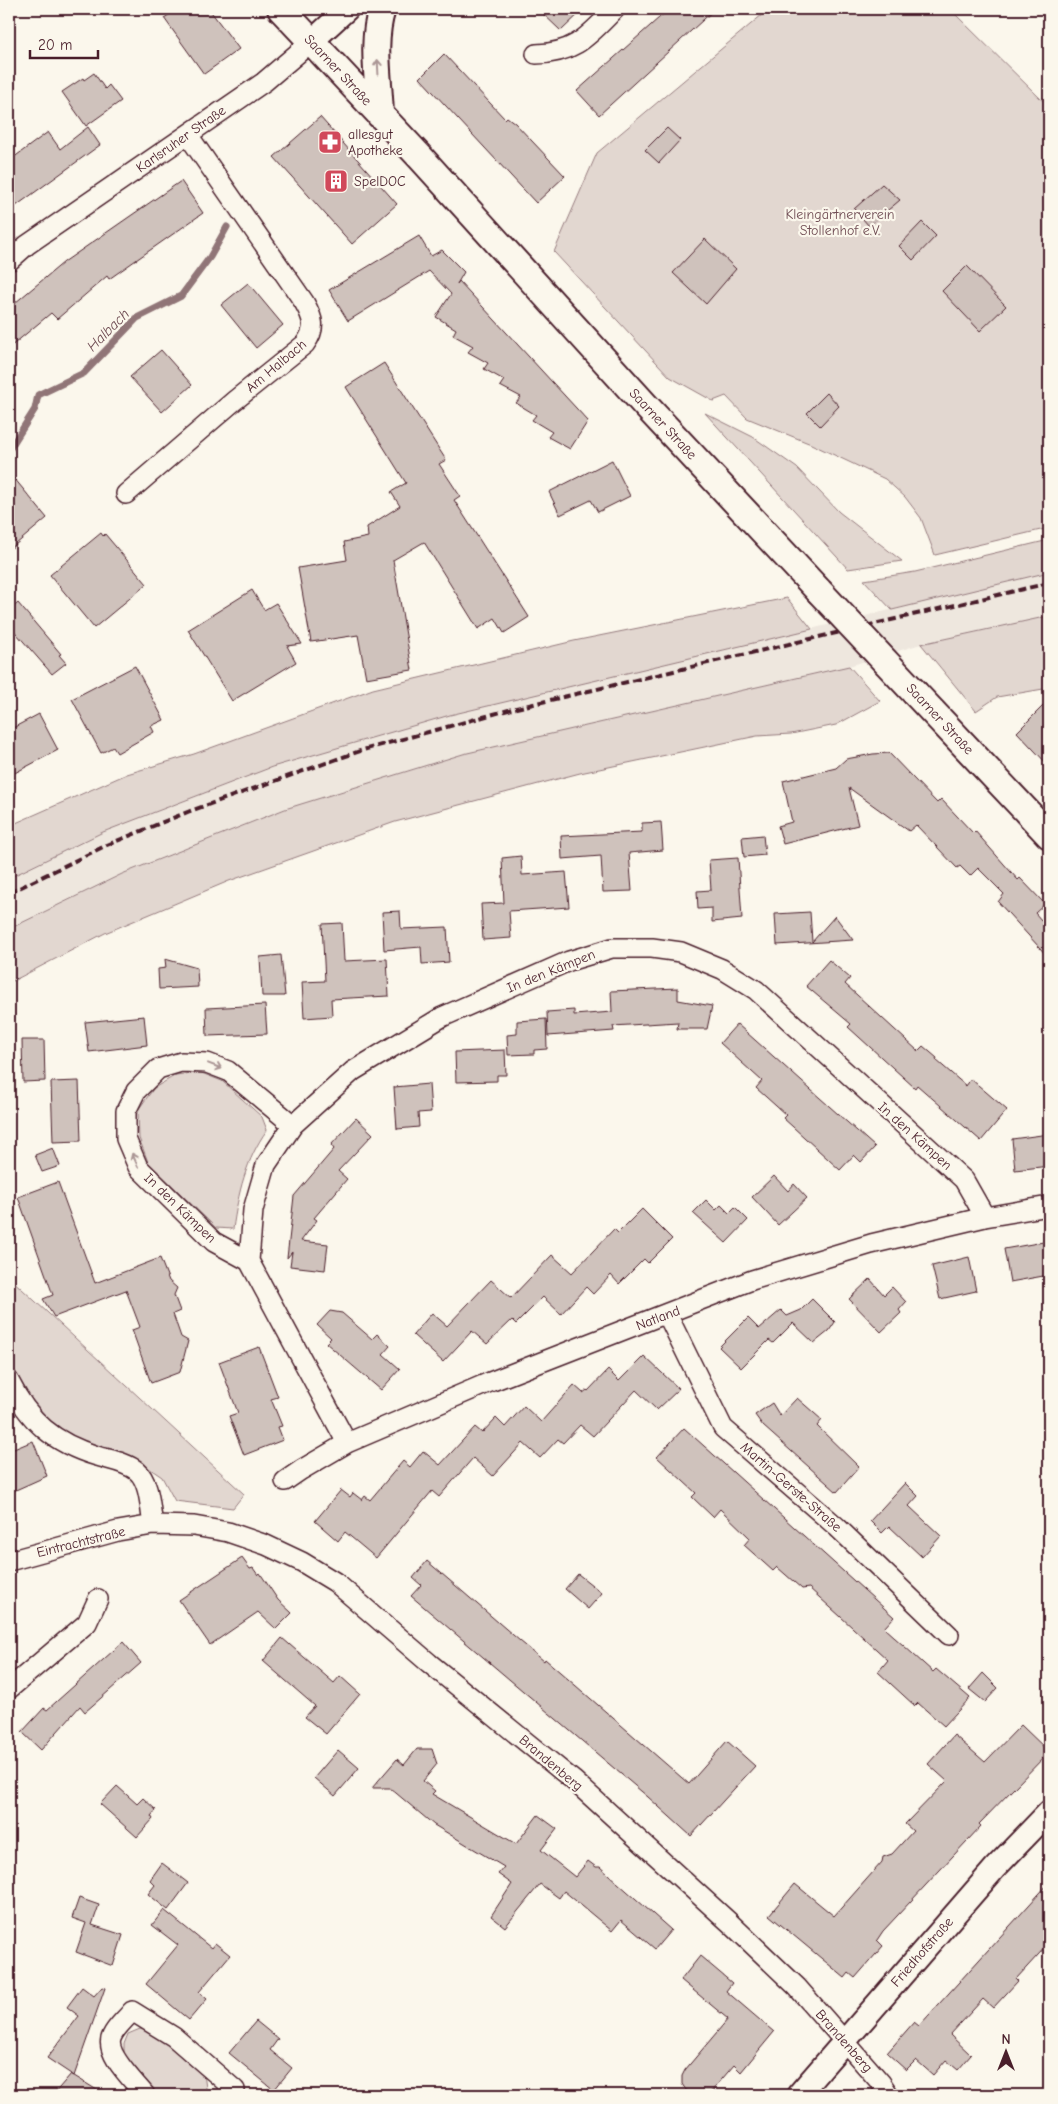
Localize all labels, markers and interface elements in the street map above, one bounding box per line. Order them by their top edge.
scale bar [30,28,98,60]
street label: Saarner Straße [301,31,375,109]
text: 20 m [38,36,72,54]
one-way arrow [373,59,382,75]
street label: Karlsruher Straße [133,102,229,176]
place label: allesgut Apotheke [348,126,403,159]
pharmacy icon: allesgut Apotheke [317,129,343,155]
building icon: SpelDOC [323,168,349,194]
place label: SpelDOC [354,173,406,190]
park label: Kleingärtnerverein Stollenhof e.V. [785,206,895,239]
water label: Halbach [83,305,133,355]
street label: Am Halbach [242,336,310,396]
street label: Saarner Straße [626,385,700,463]
street label: Saarner Straße [903,680,977,758]
street label: In den Kämpen [504,946,598,996]
one-way arrow [206,1062,222,1071]
street label: In den Kämpen [875,1098,955,1174]
one-way arrow [130,1153,140,1168]
street label: In den Kämpen [140,1169,220,1247]
street label: Natland [634,1302,682,1334]
street label: Martin-Gerste-Straße [737,1438,845,1536]
street label: Eintrachtstraße [35,1523,127,1561]
street label: Brandenberg [516,1731,586,1795]
street label: Friedhofstraße [887,1914,957,1990]
street label: Brandenberg [812,2006,876,2076]
north arrow [980,2026,1030,2076]
text: N [1001,2031,1011,2048]

